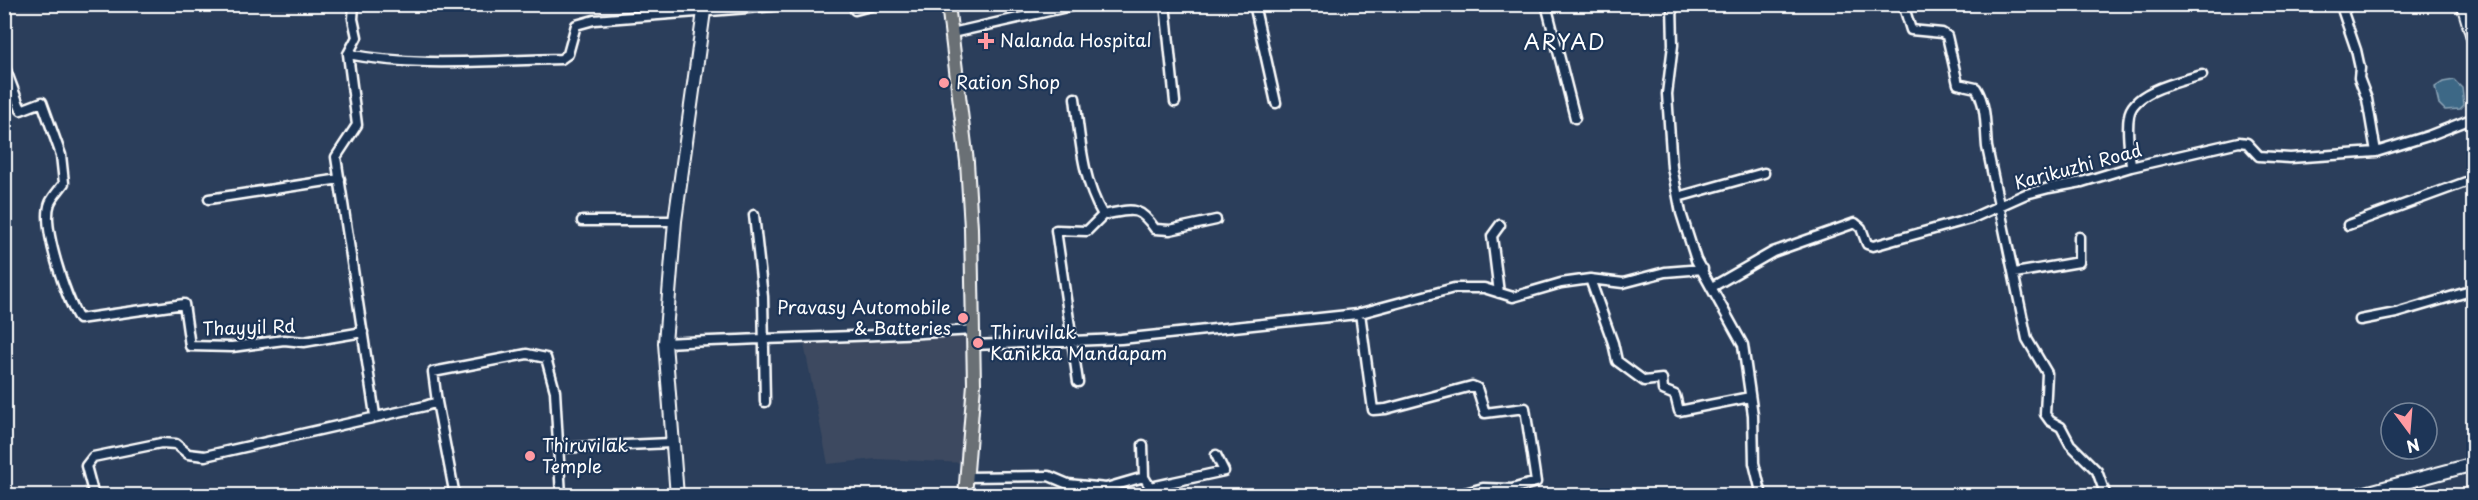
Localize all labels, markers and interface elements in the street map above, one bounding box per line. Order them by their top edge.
district label: ARYAD [1524,25,1606,57]
place label: Nalanda Hospital [1000,26,1152,53]
marker: Nalanda Hospital [977,32,995,50]
place label: Ration Shop [956,68,1060,95]
marker: Ration Shop [937,76,951,90]
street label: Karikuzhi Road [2011,136,2144,196]
place label: Pravasy Automobile & Batteries [777,293,951,341]
street label: Thayyil Rd [202,311,296,342]
marker: Pravasy Automobile & Batteries [956,311,970,325]
place label: Thiruvilak Kanikka Mandapam [990,318,1167,366]
marker: Thiruvilak Kanikka Mandapam [971,336,985,350]
north arrow [2379,401,2439,461]
place label: Thiruvilak Temple [542,431,628,479]
text: N [2404,433,2423,460]
marker: Thiruvilak Temple [523,449,537,463]

